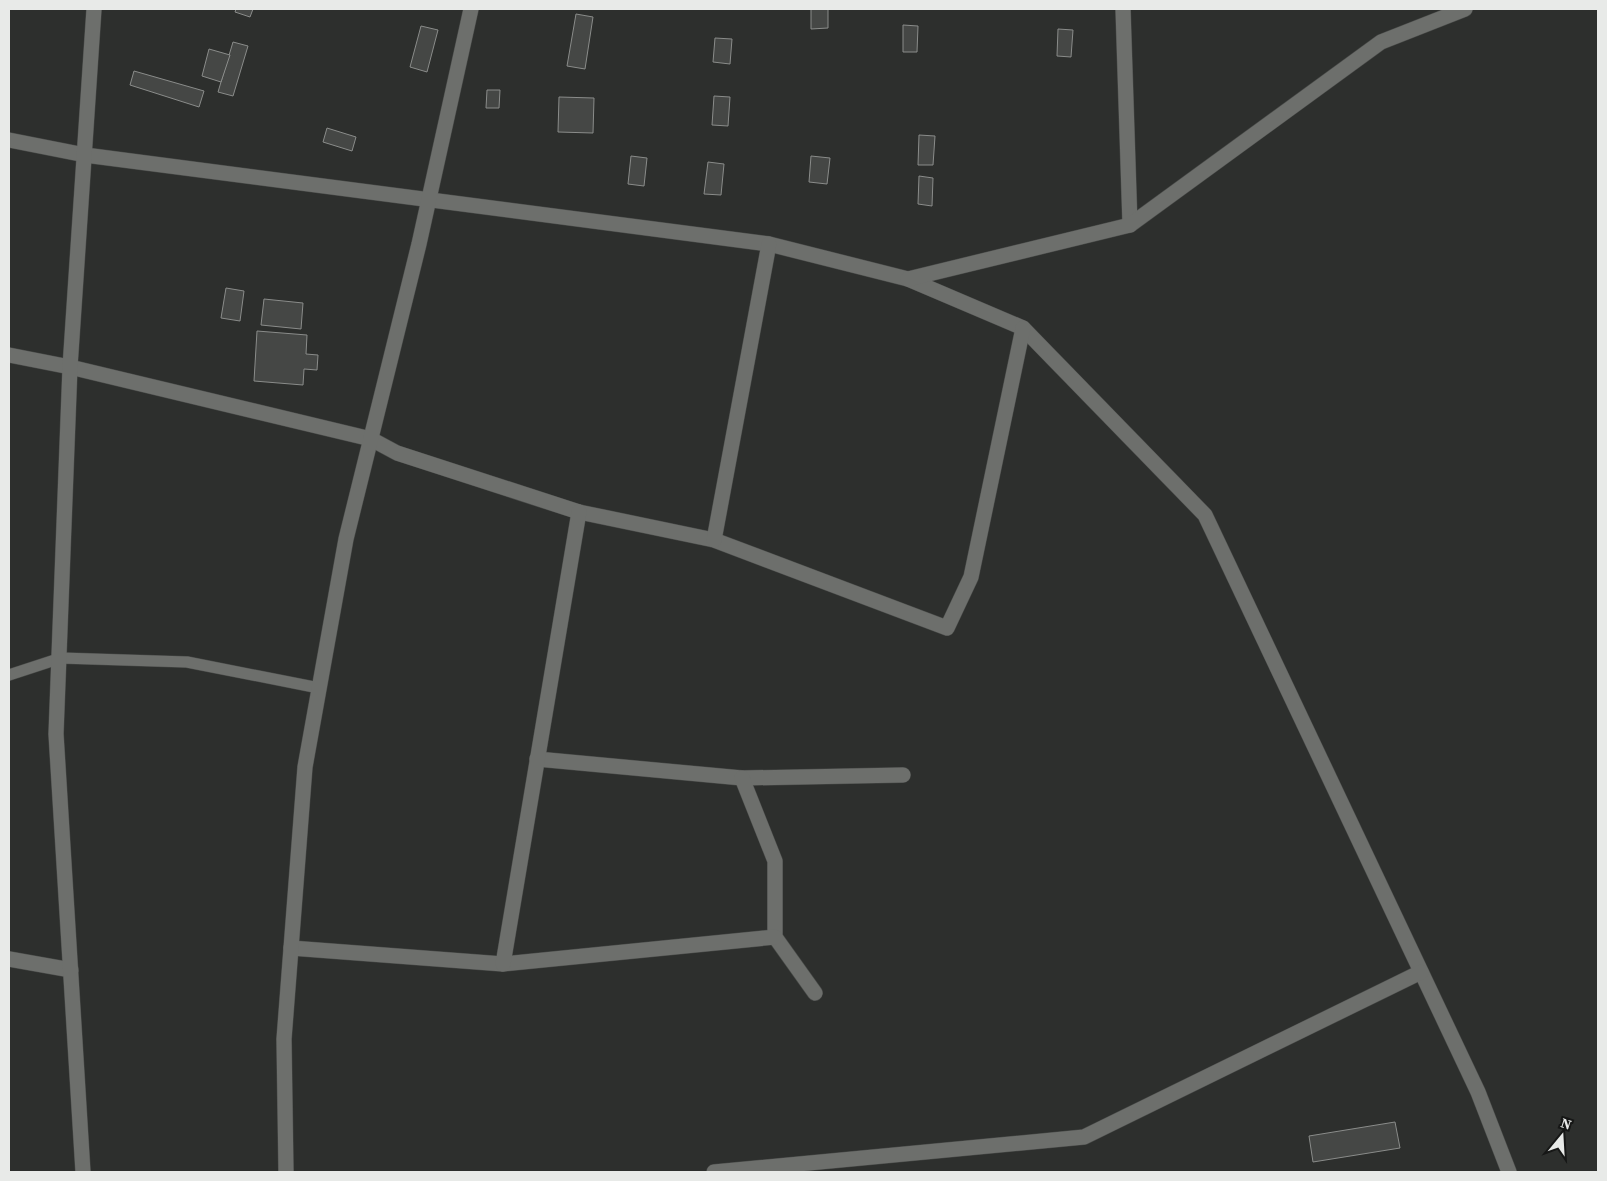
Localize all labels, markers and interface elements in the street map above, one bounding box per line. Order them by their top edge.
north arrow [1537,1111,1587,1161]
text: N [1558,1113,1574,1135]

